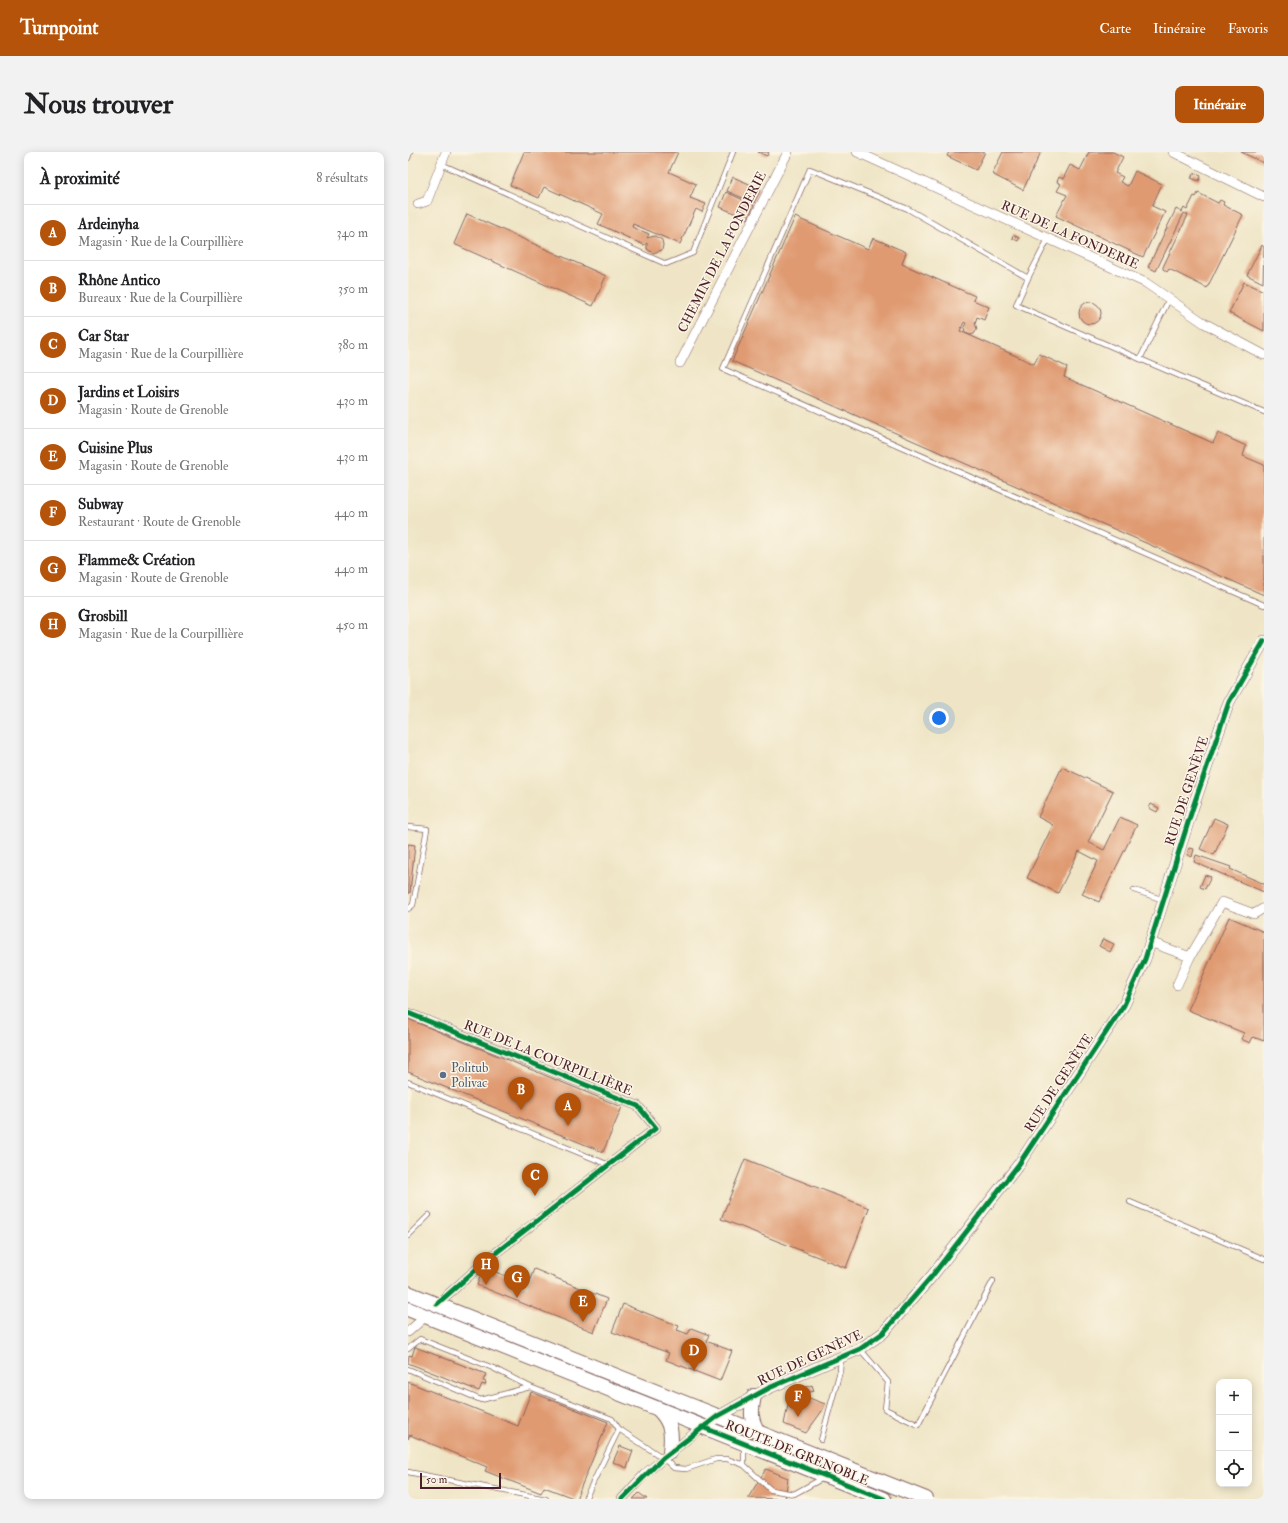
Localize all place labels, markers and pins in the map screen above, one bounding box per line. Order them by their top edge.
place label: Politub Polivac [451,1060,488,1091]
marker: Politub Polivac [438,1070,448,1080]
pin: B [508,1077,534,1110]
pin: A [555,1093,581,1126]
pin: C [522,1163,548,1196]
pin: H [473,1252,499,1285]
pin: G [504,1265,530,1298]
pin: E [570,1289,596,1322]
pin: D [681,1338,707,1371]
pin: F [785,1384,811,1417]

